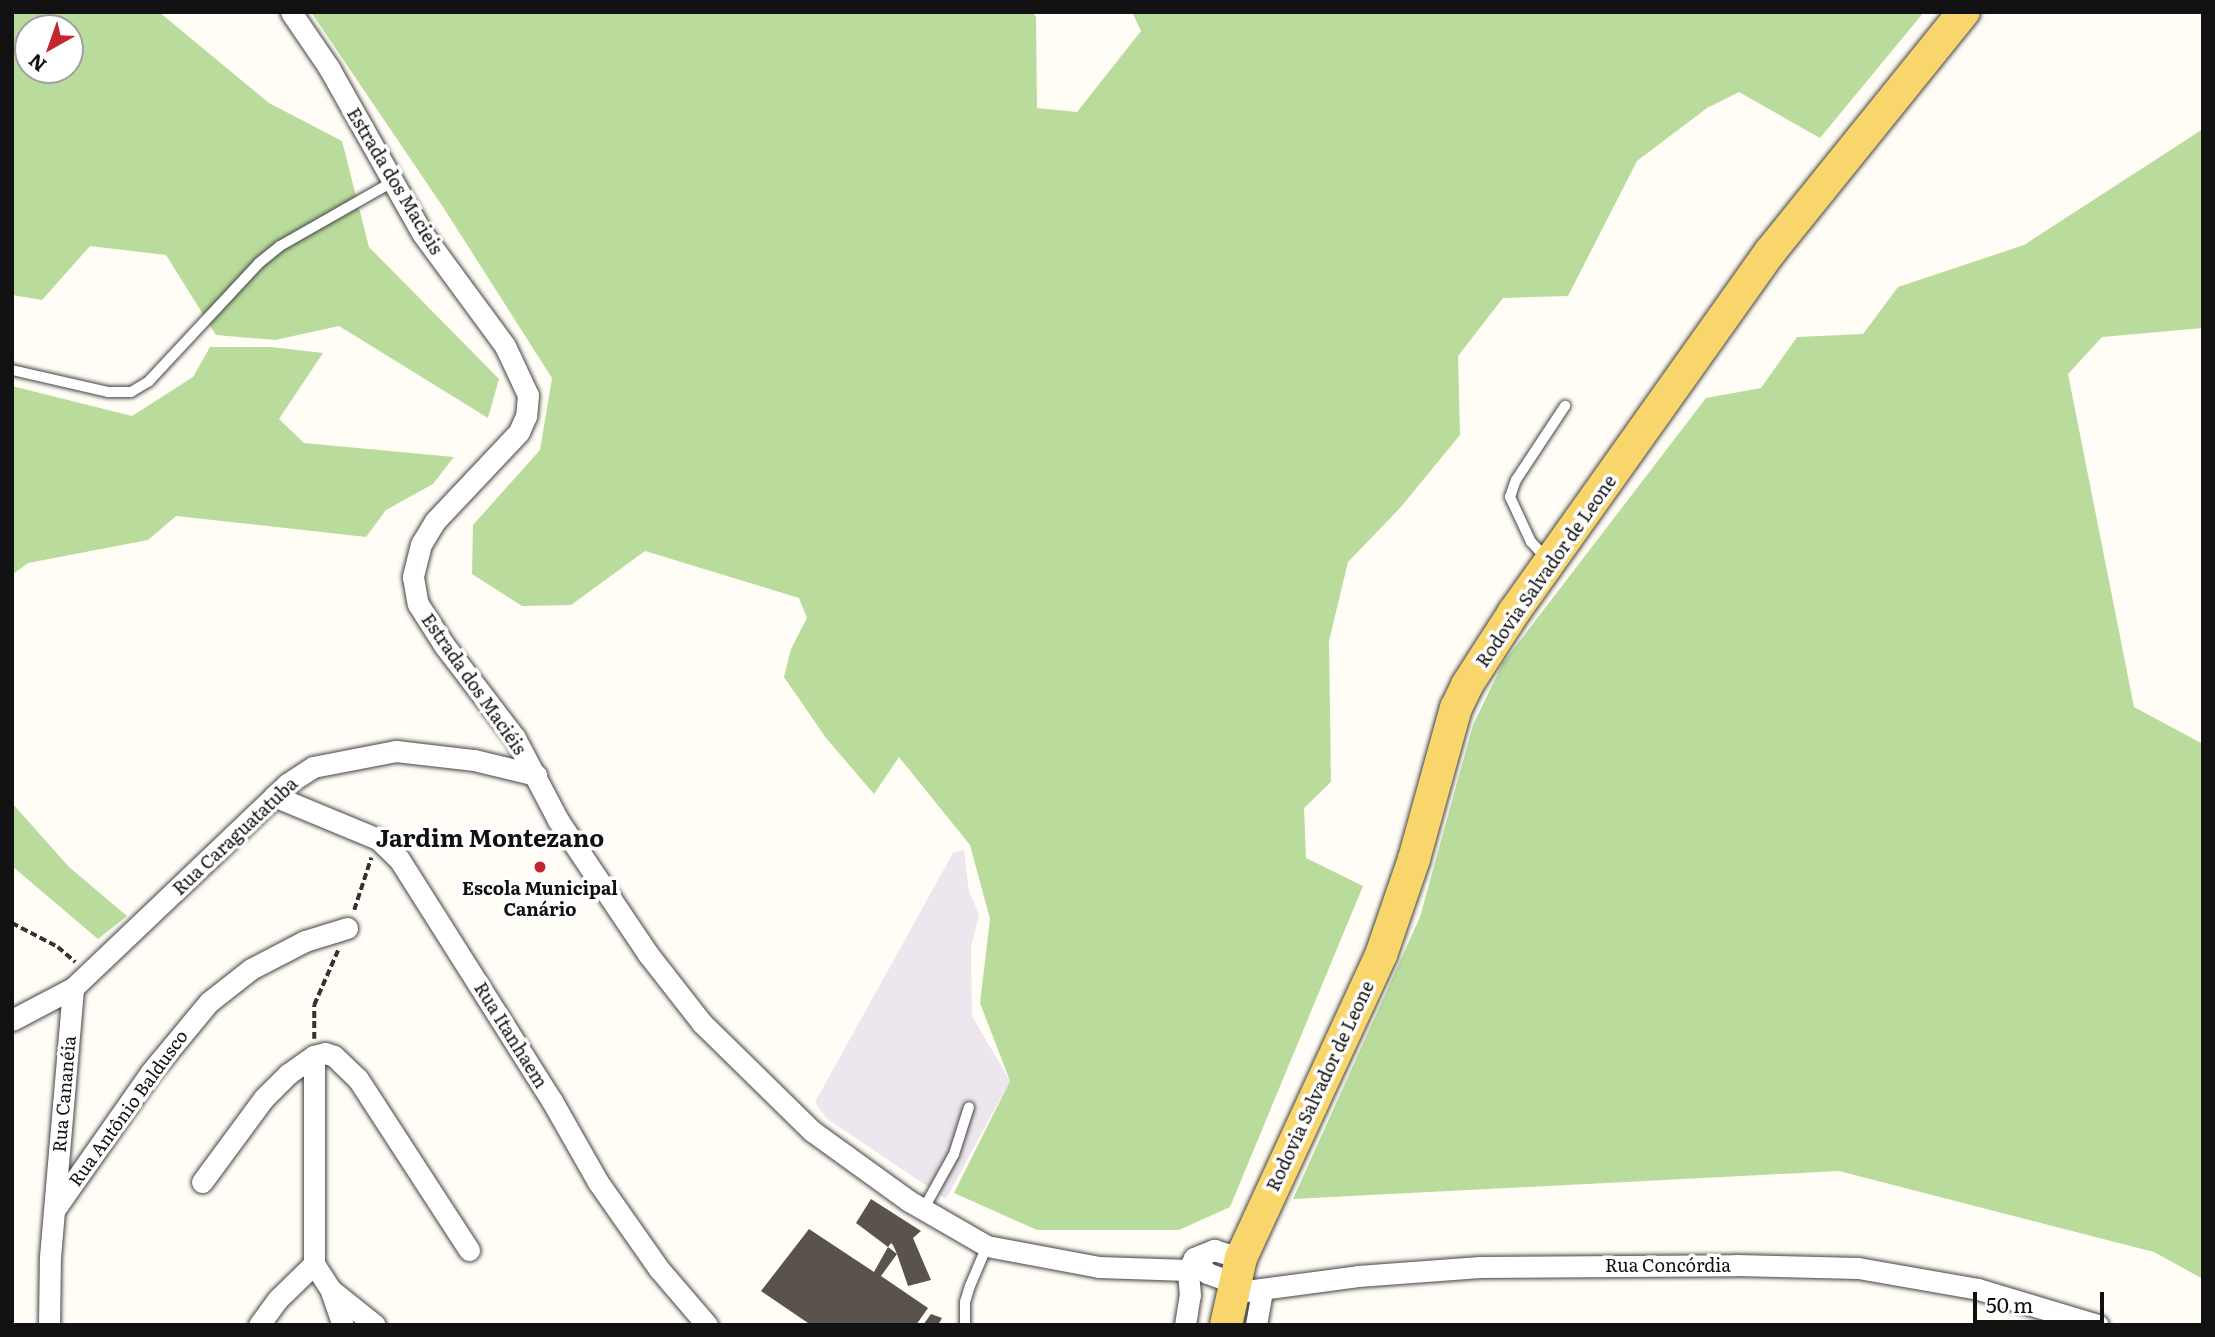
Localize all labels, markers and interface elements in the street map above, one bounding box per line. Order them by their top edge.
north arrow [14,14,84,84]
text: N [22,48,52,79]
street label: Estrada dos Macieis [343,104,447,258]
street label: Rodovia Salvador de Leone [1471,471,1621,671]
street label: Estrada dos Maciéis [417,609,531,759]
street label: Rua Caraguatatuba [168,773,302,899]
district label: Jardim Montezano [376,823,604,851]
marker: Escola Municipal Canário [532,859,548,875]
place label: Escola Municipal Canário [462,878,618,920]
street label: Rua Itanhaem [470,978,552,1092]
street label: Rodovia Salvador de Leone [1262,978,1378,1194]
street label: Rua Antônio Baldusco [64,1026,192,1190]
street label: Rua Cananéia [48,1035,80,1153]
street label: Rua Concórdia [1605,1254,1731,1276]
scale bar [1977,1278,2108,1322]
text: 50 m [1986,1288,2033,1319]

